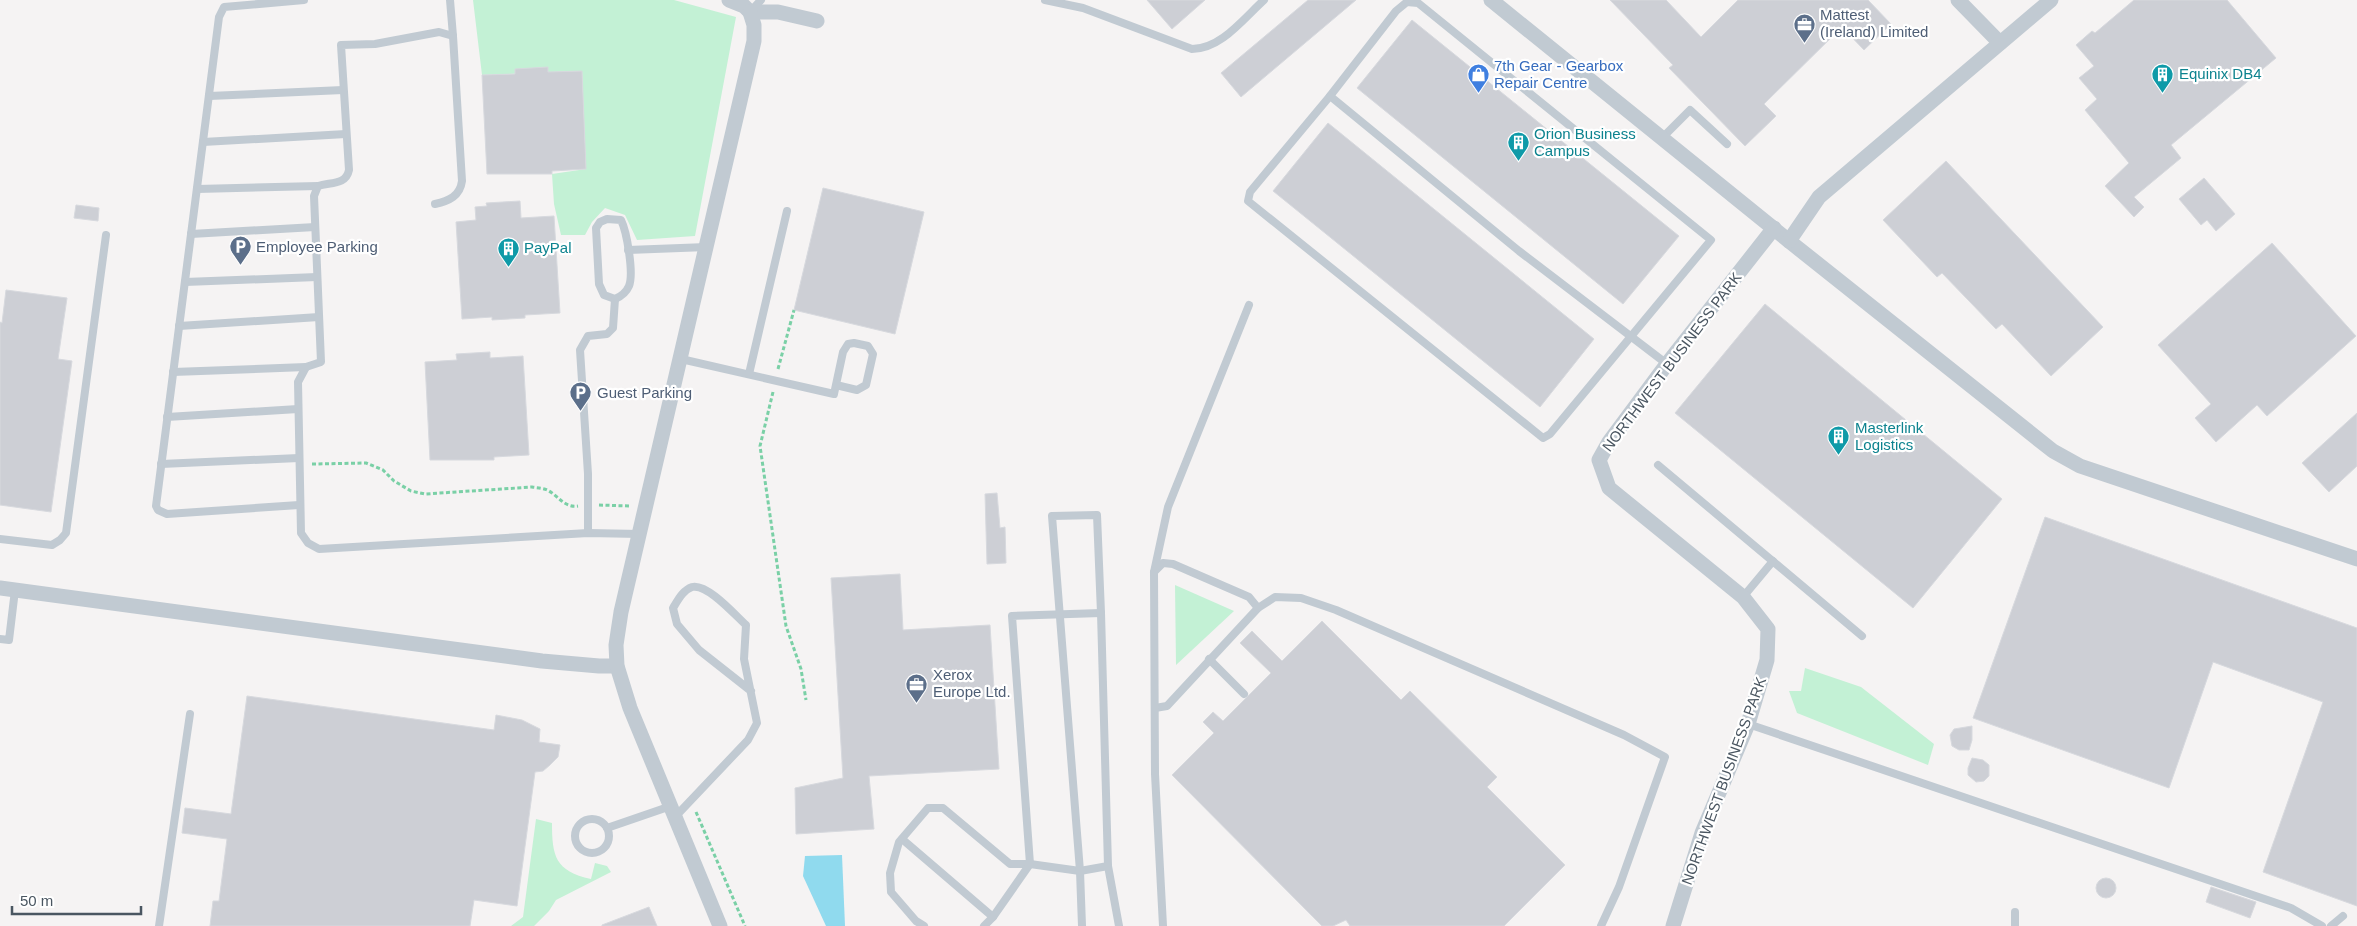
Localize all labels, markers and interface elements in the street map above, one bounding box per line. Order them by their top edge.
place label: Mattest (Ireland) Limited [1820,6,1928,40]
office icon: Mattest (Ireland) Limited [1792,12,1816,43]
place label: 7th Gear - Gearbox Repair Centre [1494,57,1624,91]
building icon: Equinix DB4 [2151,62,2175,93]
shop icon: 7th Gear - Gearbox Repair Centre [1466,63,1490,94]
place label: Equinix DB4 [2179,65,2262,82]
place label: Orion Business Campus [1534,125,1636,159]
building icon: Orion Business Campus [1506,131,1530,162]
parking icon: Employee Parking [228,235,252,266]
building icon: PayPal [496,236,520,267]
place label: Employee Parking [256,238,378,255]
place label: PayPal [524,239,572,256]
street label: NORTHWEST BUSINESS PARK [1599,269,1745,455]
parking icon: Guest Parking [569,381,593,412]
place label: Guest Parking [597,384,692,401]
place label: Masterlink Logistics [1855,419,1924,453]
building icon: Masterlink Logistics [1827,425,1851,456]
place label: Xerox Europe Ltd. [933,666,1011,700]
office icon: Xerox Europe Ltd. [905,672,929,703]
street label: NORTHWEST BUSINESS PARK [1678,675,1769,887]
scale bar [12,884,141,916]
text: 50 m [20,892,53,909]

